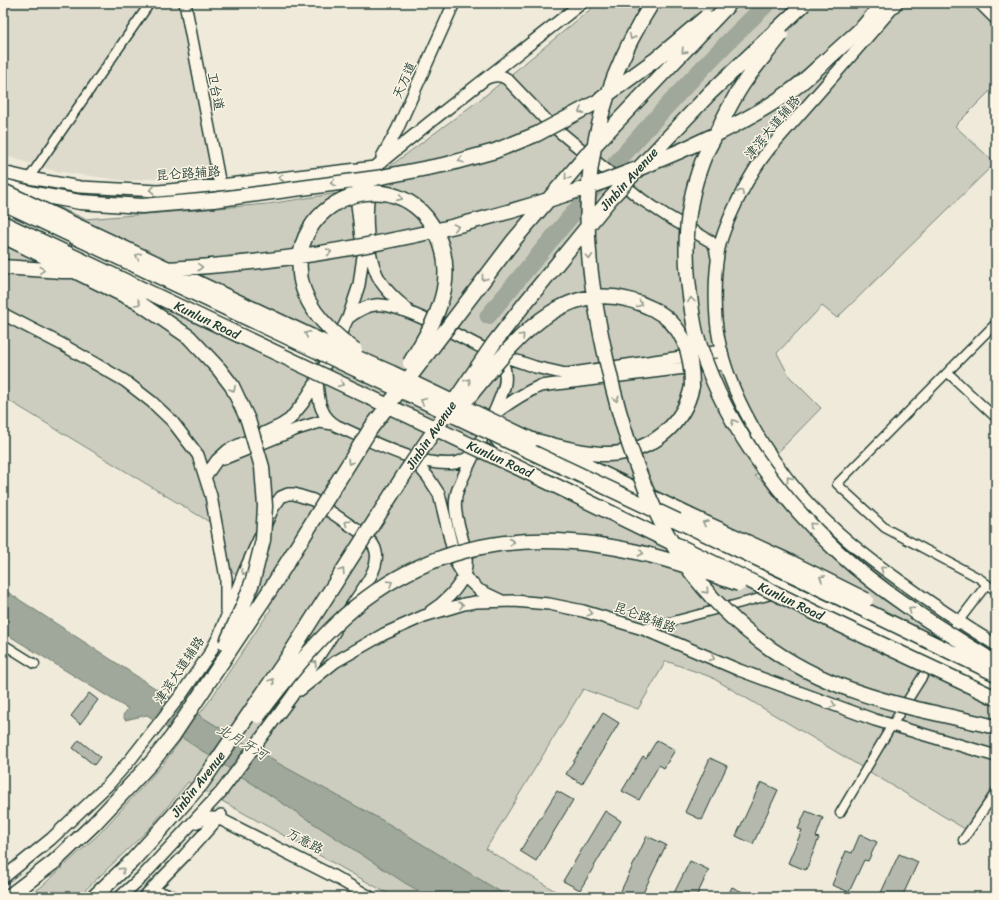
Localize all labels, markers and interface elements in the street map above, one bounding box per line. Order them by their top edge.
one-way arrow [629,32,637,40]
one-way arrow [681,46,689,54]
street label: 天万道 [386,58,422,102]
street label: 卫台道 [201,70,231,112]
street label: 津滨大道辅路 [738,90,806,164]
one-way arrow [578,106,585,114]
street label: Jinbin Avenue [593,142,664,217]
one-way arrow [458,156,464,164]
street label: 昆仑路辅路 [155,159,221,187]
one-way arrow [278,173,285,182]
one-way arrow [565,173,572,180]
one-way arrow [330,178,336,187]
one-way arrow [149,186,155,194]
one-way arrow [736,189,744,197]
one-way arrow [395,193,403,201]
one-way arrow [453,223,459,231]
one-way arrow [326,248,332,257]
one-way arrow [135,253,143,261]
one-way arrow [584,254,593,260]
one-way arrow [197,262,203,271]
one-way arrow [39,265,45,274]
one-way arrow [482,273,489,280]
street label: Kunlun Road [170,294,245,346]
one-way arrow [687,297,696,304]
one-way arrow [134,298,141,306]
one-way arrow [636,299,643,307]
one-way arrow [304,331,312,339]
one-way arrow [517,333,525,341]
one-way arrow [463,378,471,385]
one-way arrow [337,379,345,387]
one-way arrow [228,385,236,393]
street label: Jinbin Avenue [399,395,463,475]
one-way arrow [611,395,619,402]
one-way arrow [419,398,427,406]
one-way arrow [732,419,739,426]
street label: Kunlun Road [463,434,538,485]
one-way arrow [348,458,355,465]
one-way arrow [786,477,793,484]
one-way arrow [702,519,709,527]
one-way arrow [344,521,351,528]
one-way arrow [809,522,817,530]
one-way arrow [509,538,515,547]
one-way arrow [637,549,644,557]
one-way arrow [880,566,887,573]
one-way arrow [241,567,249,575]
one-way arrow [338,569,345,576]
street label: Kunlun Road [754,575,829,627]
one-way arrow [819,575,827,583]
one-way arrow [386,580,393,588]
one-way arrow [701,586,708,593]
street label: 昆仑路辅路 [611,595,679,639]
one-way arrow [458,601,465,610]
one-way arrow [908,607,915,614]
one-way arrow [586,608,593,617]
street label: 津滨大道辅路 [148,631,210,709]
one-way arrow [707,653,715,661]
one-way arrow [309,660,317,667]
one-way arrow [267,678,274,685]
one-way arrow [830,700,837,708]
water label: 北月牙河 [212,717,274,768]
street label: Jinbin Avenue [164,745,232,823]
street label: 万意路 [282,822,328,860]
one-way arrow [117,867,125,875]

